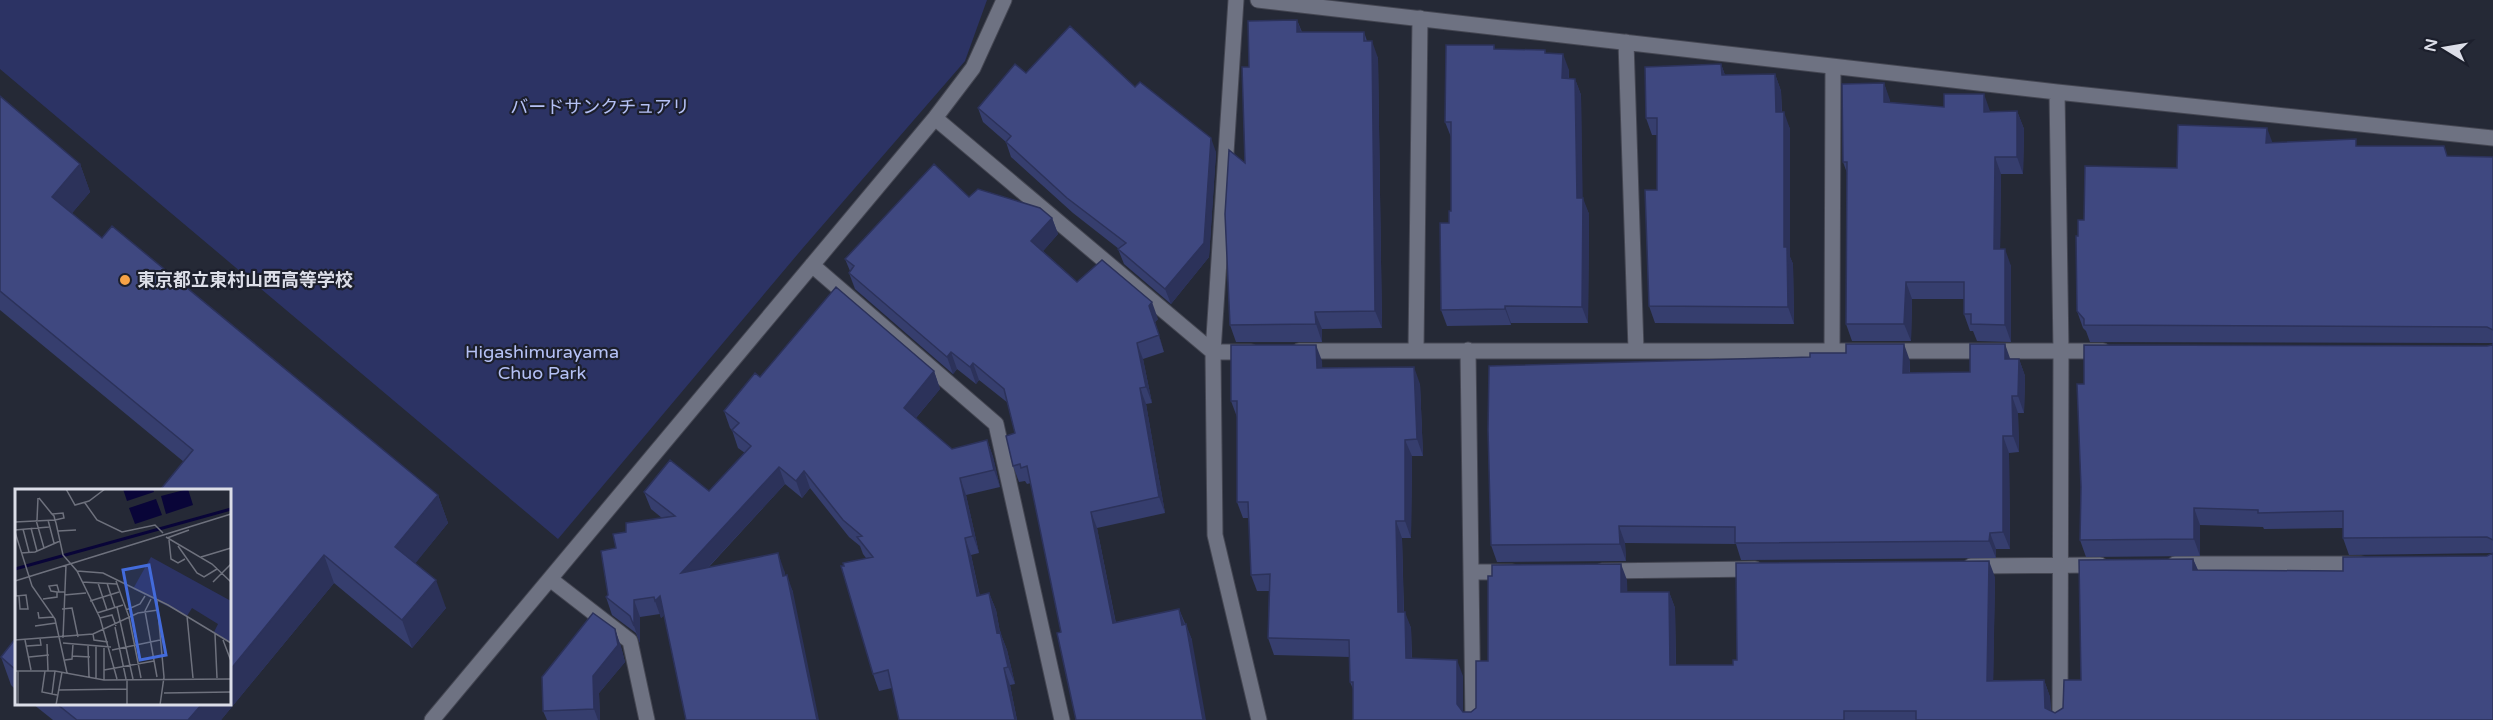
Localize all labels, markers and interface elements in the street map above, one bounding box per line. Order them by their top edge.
north arrow [2415,18,2475,78]
text: N [2420,37,2442,54]
park label: バードサンクチュアリ [510,96,690,118]
place label: 東京都立東村山西高等学校 [137,269,353,291]
marker: 東京都立東村山西高等学校 [118,273,132,287]
park label: Higashimurayama Chuo Park [465,341,619,384]
inset map [15,489,231,705]

